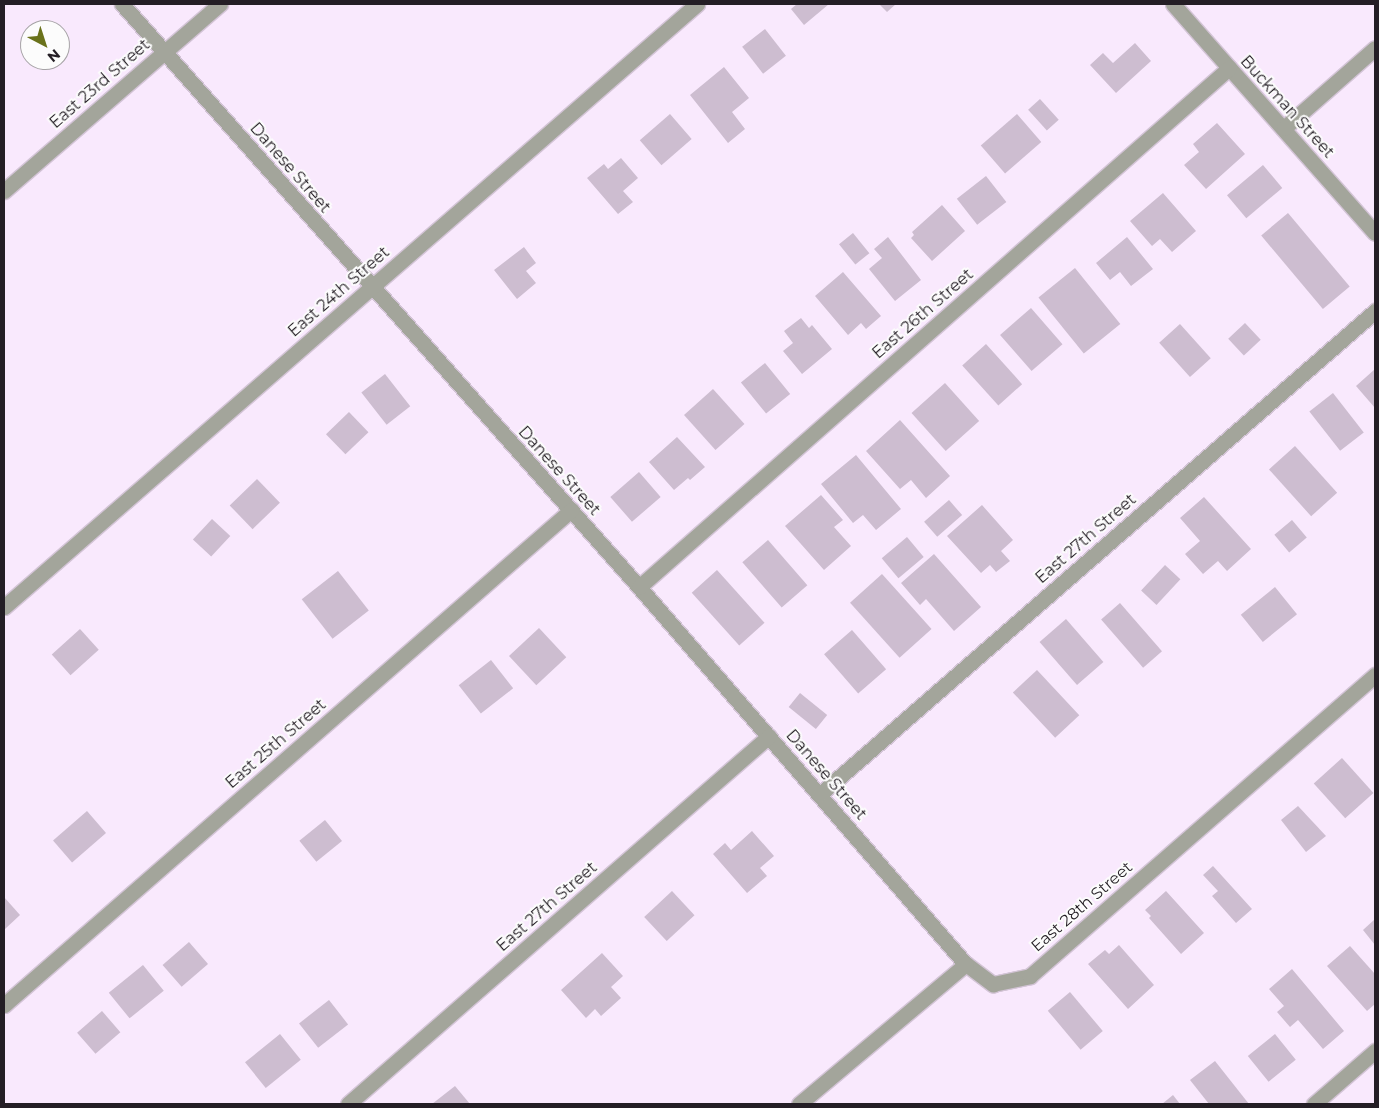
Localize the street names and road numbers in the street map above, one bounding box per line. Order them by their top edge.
street label: East 23rd Street [46,35,154,133]
street label: Buckman Street [1236,52,1338,162]
street label: Danese Street [246,119,334,217]
street label: East 24th Street [285,243,393,341]
street label: East 26th Street [869,265,977,363]
street label: Danese Street [514,423,604,519]
street label: East 27th Street [1032,490,1140,588]
street label: East 25th Street [222,695,330,793]
street label: Danese Street [782,726,870,824]
street label: East 27th Street [493,858,601,956]
street label: East 28th Street [1028,858,1136,956]

